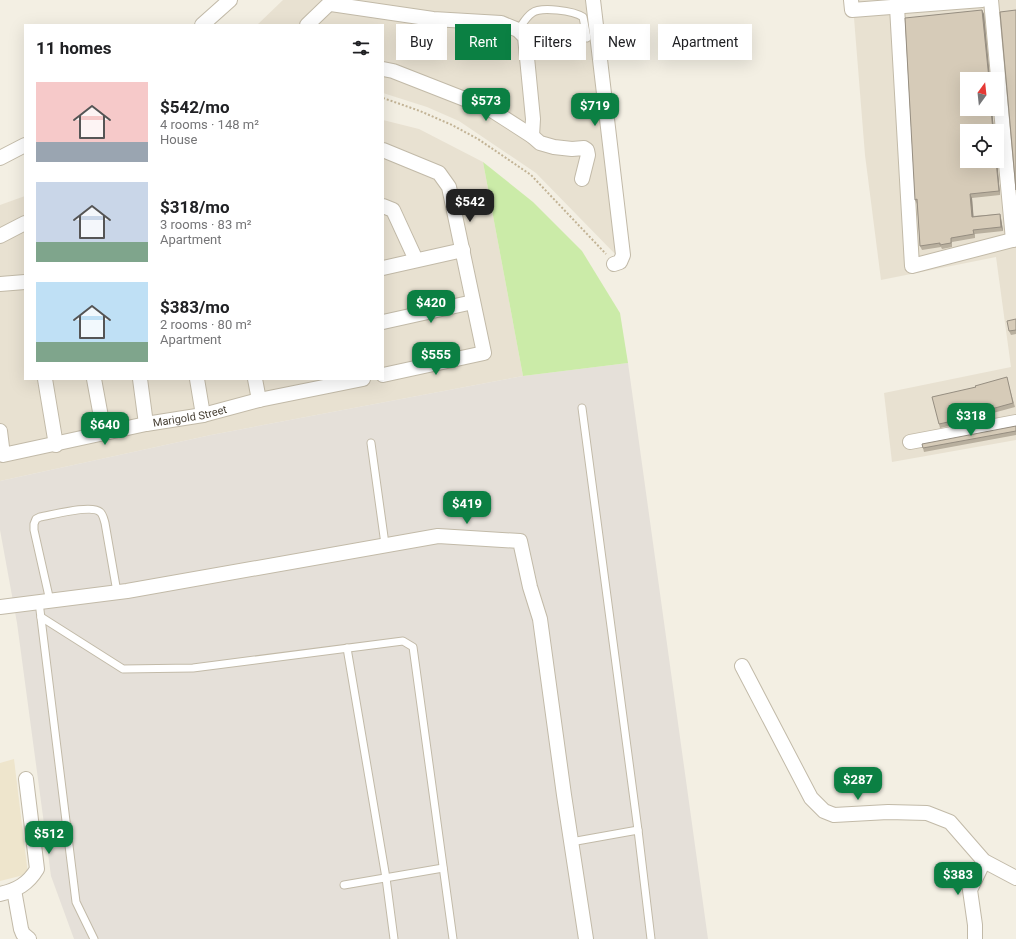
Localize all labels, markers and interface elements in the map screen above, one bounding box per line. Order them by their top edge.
chip: Buy [396,24,447,60]
chip: Rent [455,24,511,60]
chip: Filters [519,24,586,60]
chip: New [594,24,650,60]
chip: Apartment [658,24,752,60]
icon: filters [350,37,372,59]
text: 11 homes [36,38,112,58]
north arrow [960,72,1004,116]
map controls [960,72,1004,168]
pin: $573 [462,88,510,122]
text: $573 [471,93,501,108]
pin: $719 [571,93,619,127]
text: $542/mo [160,97,230,117]
icon: home [68,98,116,146]
text: $719 [580,98,610,113]
text: 4 rooms · 148 m² [160,117,259,132]
button: locate [960,124,1004,168]
text: House [160,132,197,147]
pin: $542 [446,189,494,223]
text: $542 [455,194,485,209]
text: $318/mo [160,197,230,217]
icon: home [68,198,116,246]
text: 3 rooms · 83 m² [160,217,252,232]
text: Apartment [160,232,222,247]
pin: $420 [407,290,455,324]
text: $420 [416,295,446,310]
text: $383/mo [160,297,230,317]
icon: home [68,298,116,346]
text: 2 rooms · 80 m² [160,317,252,332]
text: Apartment [160,332,222,347]
pin: $555 [412,342,460,376]
text: $555 [421,347,451,362]
street label: Marigold Street [152,403,229,430]
pin: $318 [947,403,995,437]
text: $318 [956,408,986,423]
pin: $640 [81,412,129,446]
text: $640 [90,417,120,432]
pin: $419 [443,491,491,525]
text: $419 [452,496,482,511]
pin: $287 [834,767,882,801]
text: $287 [843,772,873,787]
pin: $512 [25,821,73,855]
text: $512 [34,826,64,841]
pin: $383 [934,862,982,896]
text: $383 [943,867,973,882]

